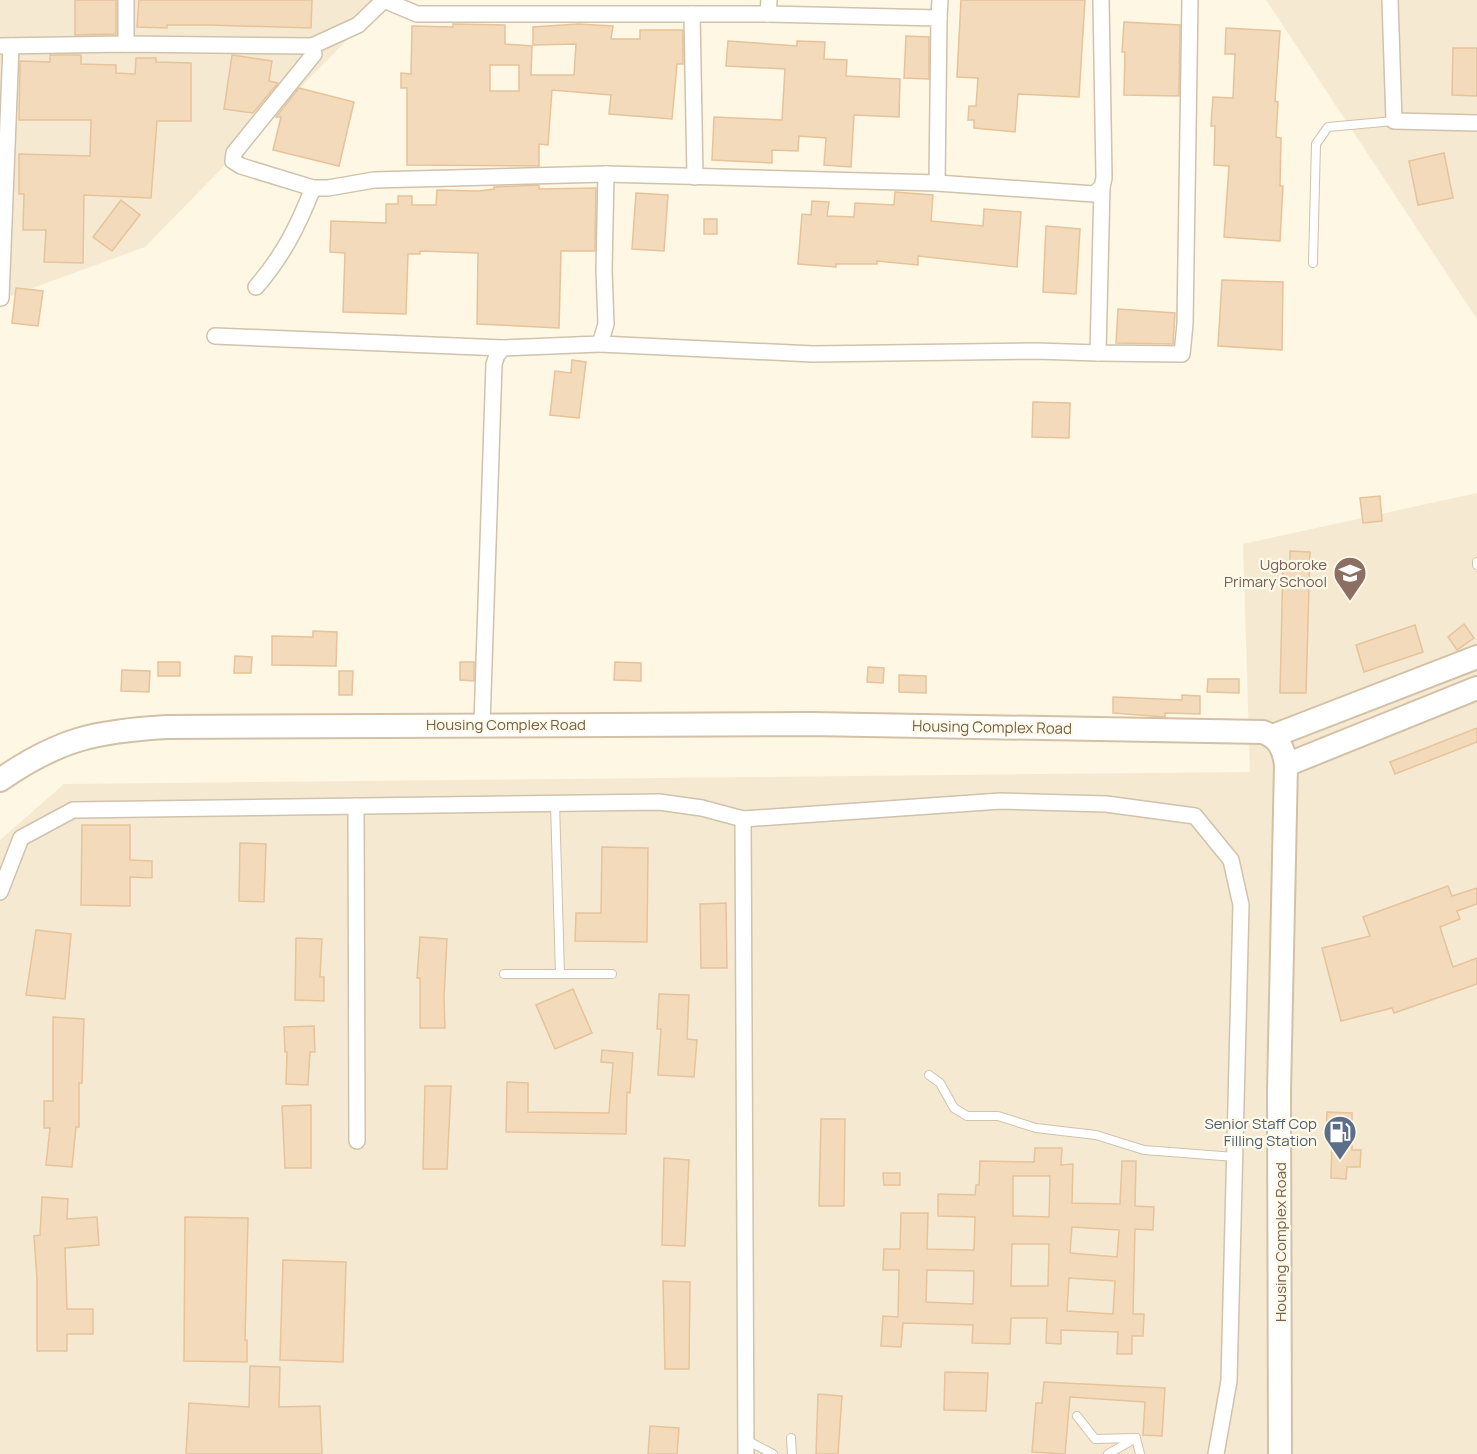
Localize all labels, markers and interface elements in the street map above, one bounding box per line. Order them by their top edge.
place label: Ugboroke Primary School [1224,554,1327,592]
school or university icon: Ugboroke Primary School [1332,555,1368,602]
street label: Housing Complex Road [426,714,586,735]
street label: Housing Complex Road [912,715,1072,739]
place label: Senior Staff Cop Filling Station [1205,1113,1317,1151]
fuel station icon: Senior Staff Cop Filling Station [1322,1114,1358,1161]
street label: Housing Complex Road [1270,1162,1291,1322]

